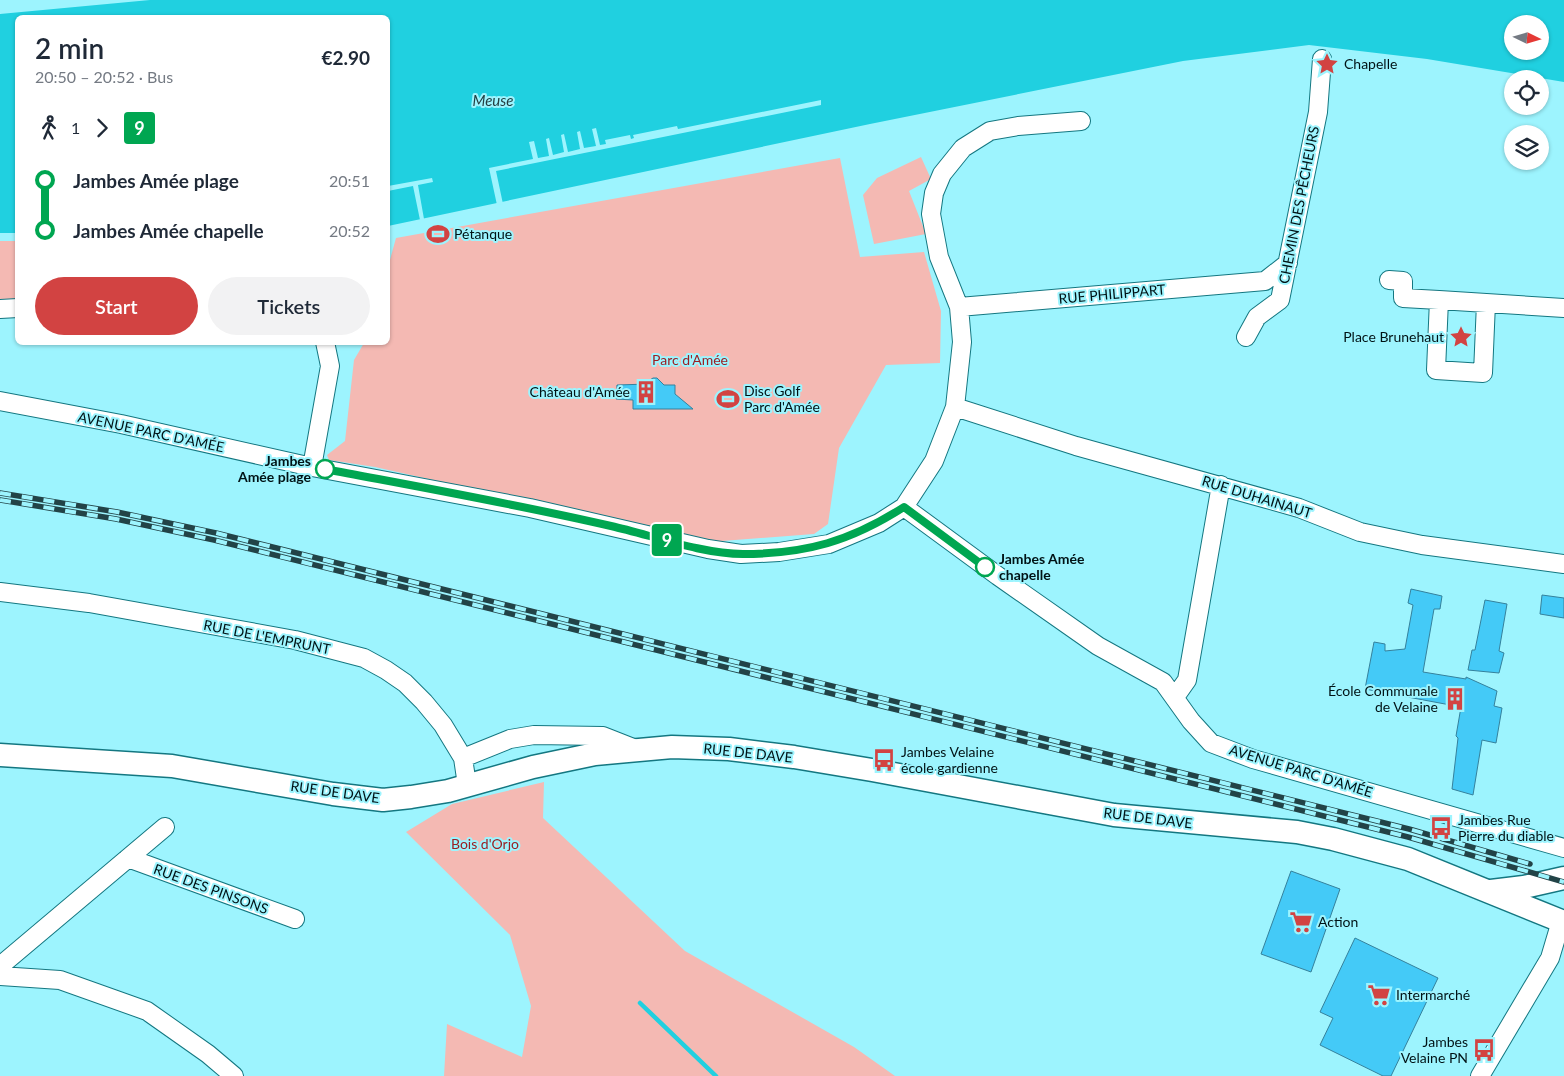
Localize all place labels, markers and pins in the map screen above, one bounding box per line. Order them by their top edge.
place icon: Chapelle [1314,51,1340,77]
place label: Chapelle [1344,55,1397,72]
sports icon: Pétanque [425,221,451,247]
place label: Pétanque [454,225,512,242]
place icon: Place Brunehaut [1448,324,1474,350]
place label: Place Brunehaut [1343,328,1444,345]
building icon: Château d'Amée [633,379,659,405]
place label: Disc Golf Parc d'Amée [744,382,820,415]
place label: Château d'Amée [530,383,630,400]
sports icon: Disc Golf Parc d'Amée [715,386,741,412]
place label: Jambes Amée plage [237,452,312,485]
marker: Jambes Amée plage [315,459,335,479]
place label: Jambes Amée chapelle [999,550,1085,583]
marker: Jambes Amée chapelle [975,557,995,577]
place label: École Communale de Velaine [1328,682,1438,715]
building icon: École Communale de Velaine [1442,686,1468,712]
place label: Jambes Velaine école gardienne [901,743,998,776]
bus stop icon: Jambes Velaine école gardienne [871,747,897,773]
place label: Jambes Rue Pierre du diable [1458,811,1554,844]
bus stop icon: Jambes Rue Pierre du diable [1428,815,1454,841]
supermarket icon: Action [1288,909,1314,935]
place label: Action [1318,913,1358,930]
supermarket icon: Intermarché [1366,982,1392,1008]
place label: Intermarché [1396,986,1470,1003]
place label: Jambes Velaine PN [1401,1033,1468,1066]
bus stop icon: Jambes Velaine PN [1471,1037,1497,1063]

